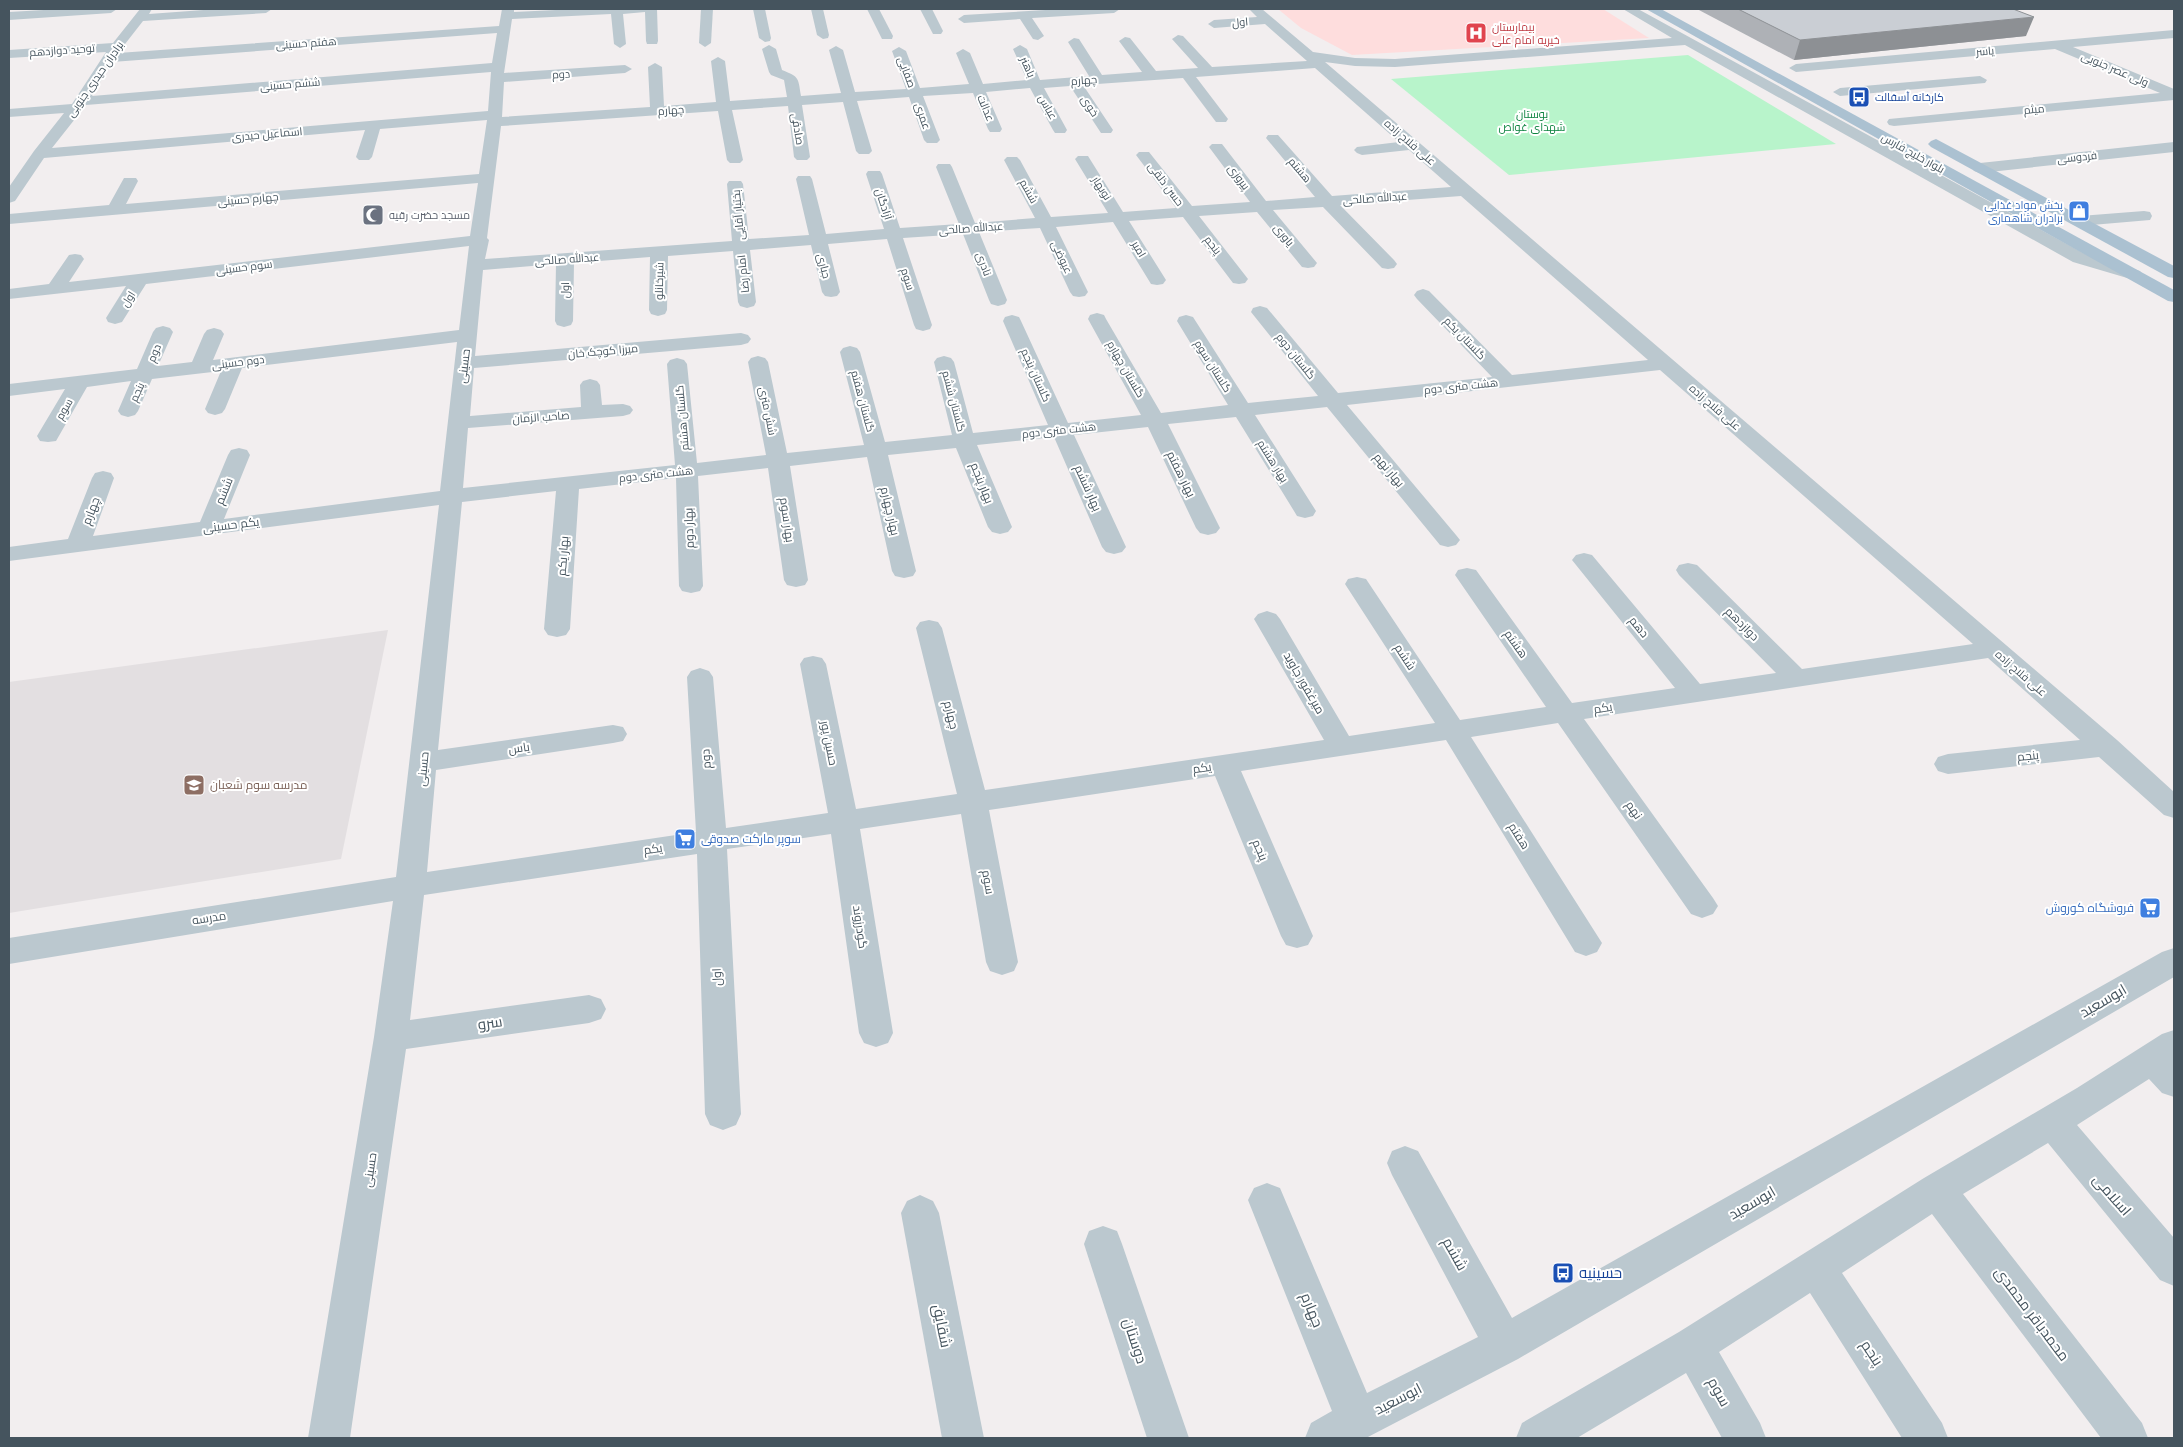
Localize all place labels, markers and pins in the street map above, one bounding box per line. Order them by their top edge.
hospital icon: بیمارستان خیریه امام علی [1464,21,1488,45]
place label: بیمارستان خیریه امام علی [1492,21,1560,48]
bus stop icon: کارخانه آسفالت [1847,85,1871,109]
place label: کارخانه آسفالت [1875,91,1944,104]
place label: پخش مواد غذایی برادران شاهماری [1984,199,2063,225]
shop icon: پخش مواد غذایی برادران شاهماری [2067,199,2091,223]
mosque icon: مسجد حضرت رقیه [361,203,385,227]
place label: مسجد حضرت رقیه [389,209,470,222]
school or university icon: مدرسه سوم شعبان [182,773,206,797]
place label: مدرسه سوم شعبان [210,778,308,793]
supermarket icon: سوپر مارکت صدوقی [673,827,697,851]
place label: سوپر مارکت صدوقی [701,832,801,848]
supermarket icon: فروشگاه کوروش [2138,896,2162,920]
place label: فروشگاه کوروش [2046,901,2134,915]
bus stop icon: حسینیه [1551,1261,1575,1285]
place label: حسینیه [1579,1264,1622,1282]

